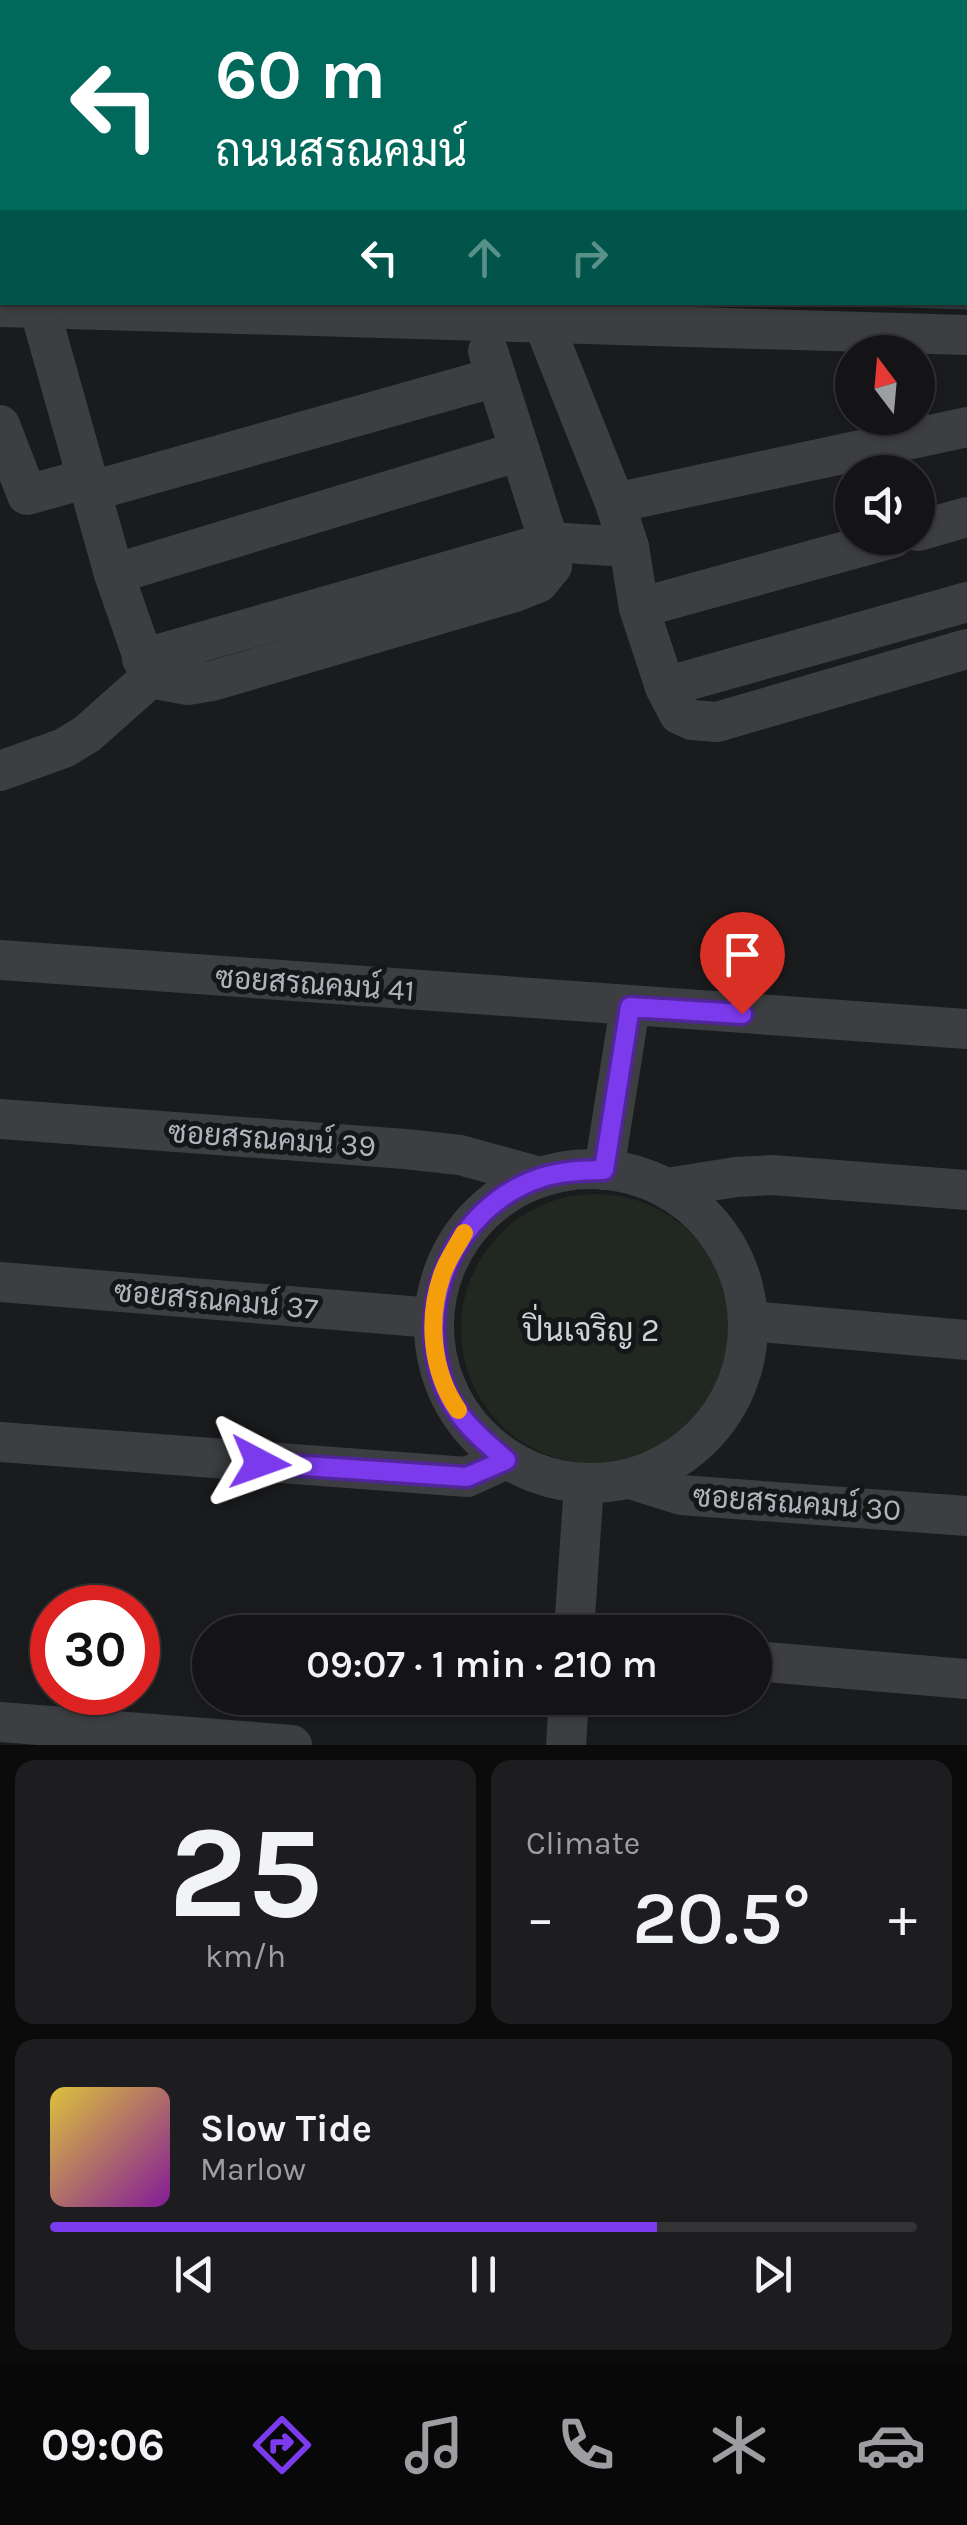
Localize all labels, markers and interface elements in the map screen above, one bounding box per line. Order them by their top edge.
text: 60 m [215,34,386,116]
icon: left [50,40,180,170]
text: ถนนสรณคมน์ [215,125,467,177]
icon: left [352,230,407,285]
icon: ahead [457,230,512,285]
icon: right [562,230,617,285]
north arrow [835,335,935,435]
map controls [835,335,935,555]
button: sound [835,455,935,555]
pin [700,912,785,1015]
icon: arrive [715,927,770,982]
street label: ซอยสรณคมน์ 41 [214,957,416,1009]
street label: ซอยสรณคมน์ 39 [167,1112,377,1164]
street label: ซอยสรณคมน์ 37 [112,1271,320,1327]
district label: ปิ่นเจริญ 2 [521,1303,660,1349]
position arrow [208,1411,312,1515]
street label: ซอยสรณคมน์ 30 [692,1476,902,1528]
speed limit sign: 30 [30,1585,160,1715]
text: 09:07 · 1 min · 210 m [306,1642,658,1687]
text: 25 [168,1797,323,1949]
text: Climate [526,1825,640,1862]
text: 20.5° [632,1874,811,1962]
text: − [526,1886,555,1950]
text: + [888,1886,917,1950]
text: km/h [205,1938,286,1975]
text: Slow Tide [200,2106,372,2151]
text: Marlow [200,2151,306,2188]
icon: previous [167,2247,222,2302]
icon: pause [456,2247,511,2302]
icon: next [745,2247,800,2302]
icon: directions [247,2410,317,2480]
icon: music [399,2410,469,2480]
icon: phone [551,2410,621,2480]
icon: climate [704,2410,774,2480]
icon: car [856,2410,926,2480]
text: 09:06 [41,2419,165,2471]

